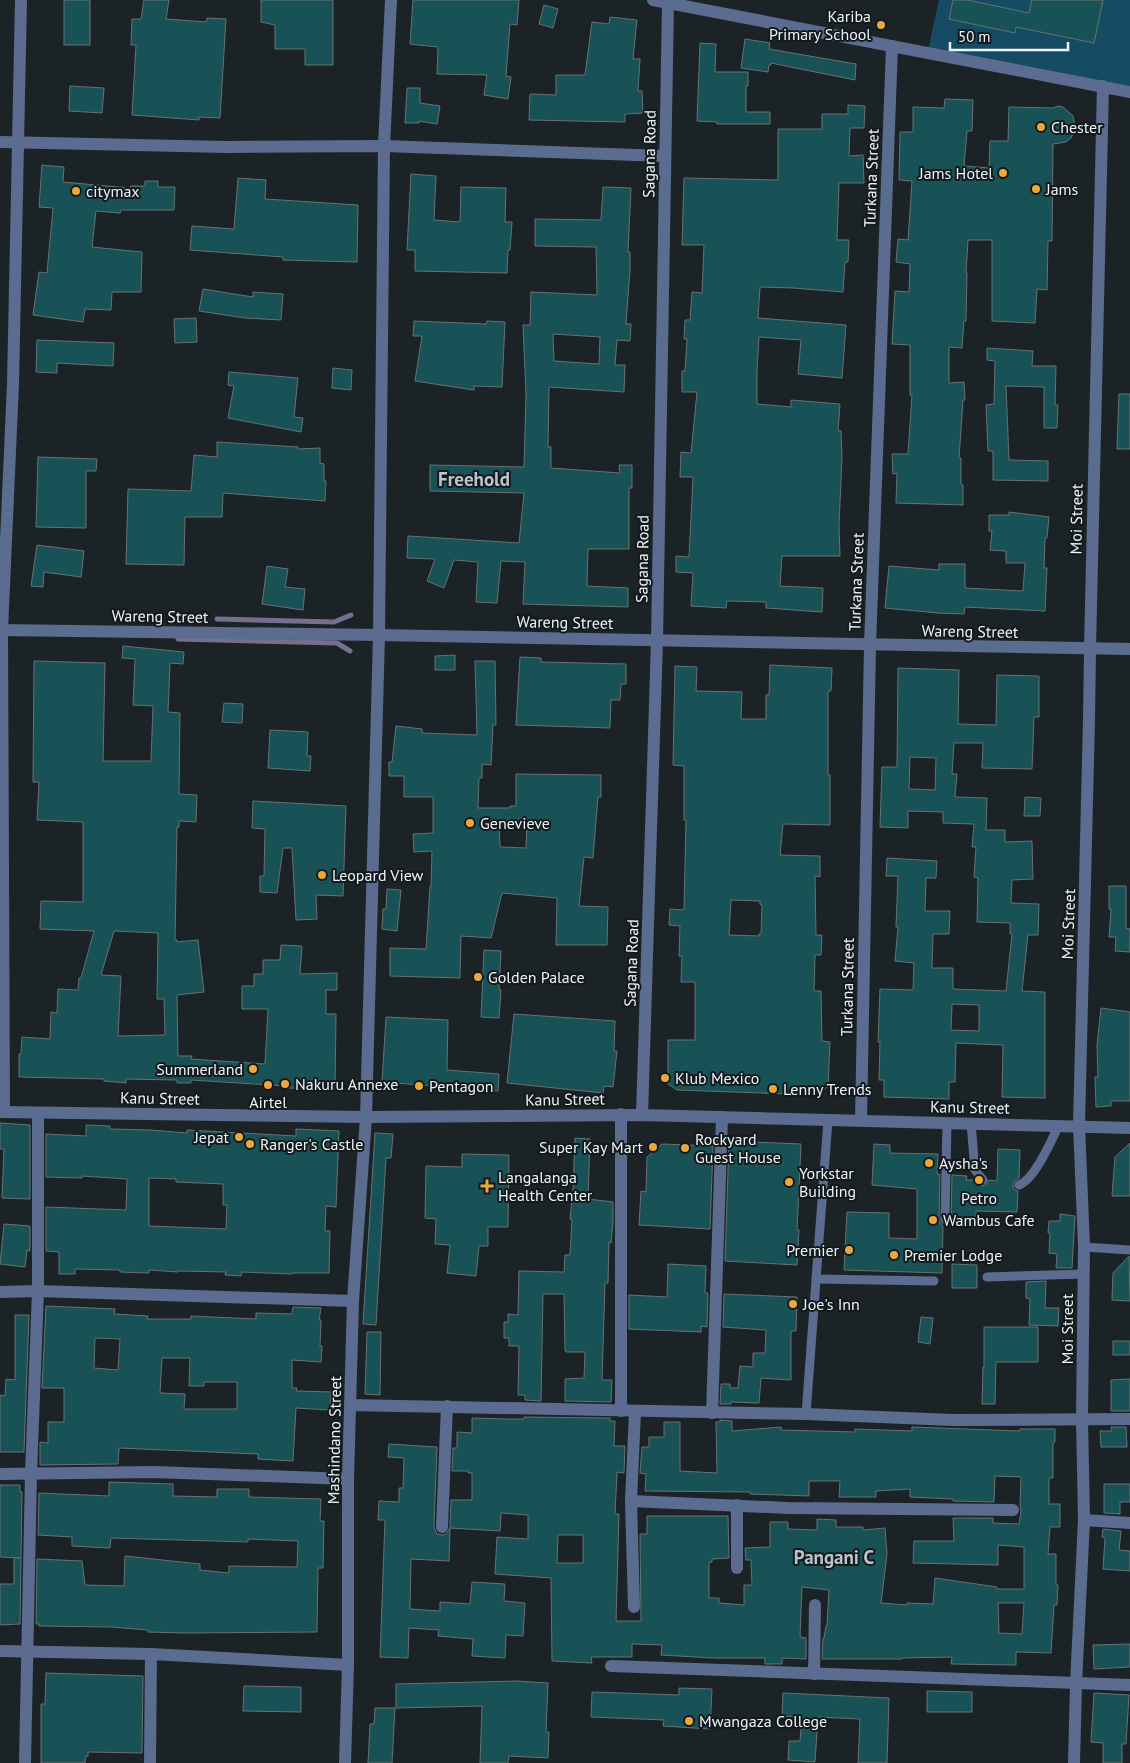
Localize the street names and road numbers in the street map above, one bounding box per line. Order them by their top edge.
street label: Sagana Road [638,110,660,198]
street label: Turkana Street [859,128,883,228]
street label: Moi Street [1065,483,1087,554]
street label: Sagana Road [631,515,653,603]
street label: Turkana Street [844,532,868,632]
street label: Wareng Street [112,605,209,627]
street label: Wareng Street [517,611,614,633]
street label: Wareng Street [922,620,1019,642]
street label: Moi Street [1057,888,1079,960]
street label: Sagana Road [619,919,643,1007]
street label: Turkana Street [836,937,858,1037]
street label: Kanu Street [120,1087,201,1109]
street label: Kanu Street [525,1088,606,1110]
street label: Kanu Street [930,1096,1011,1118]
street label: Moi Street [1057,1293,1077,1364]
street label: Mashindano Street [323,1375,345,1504]

